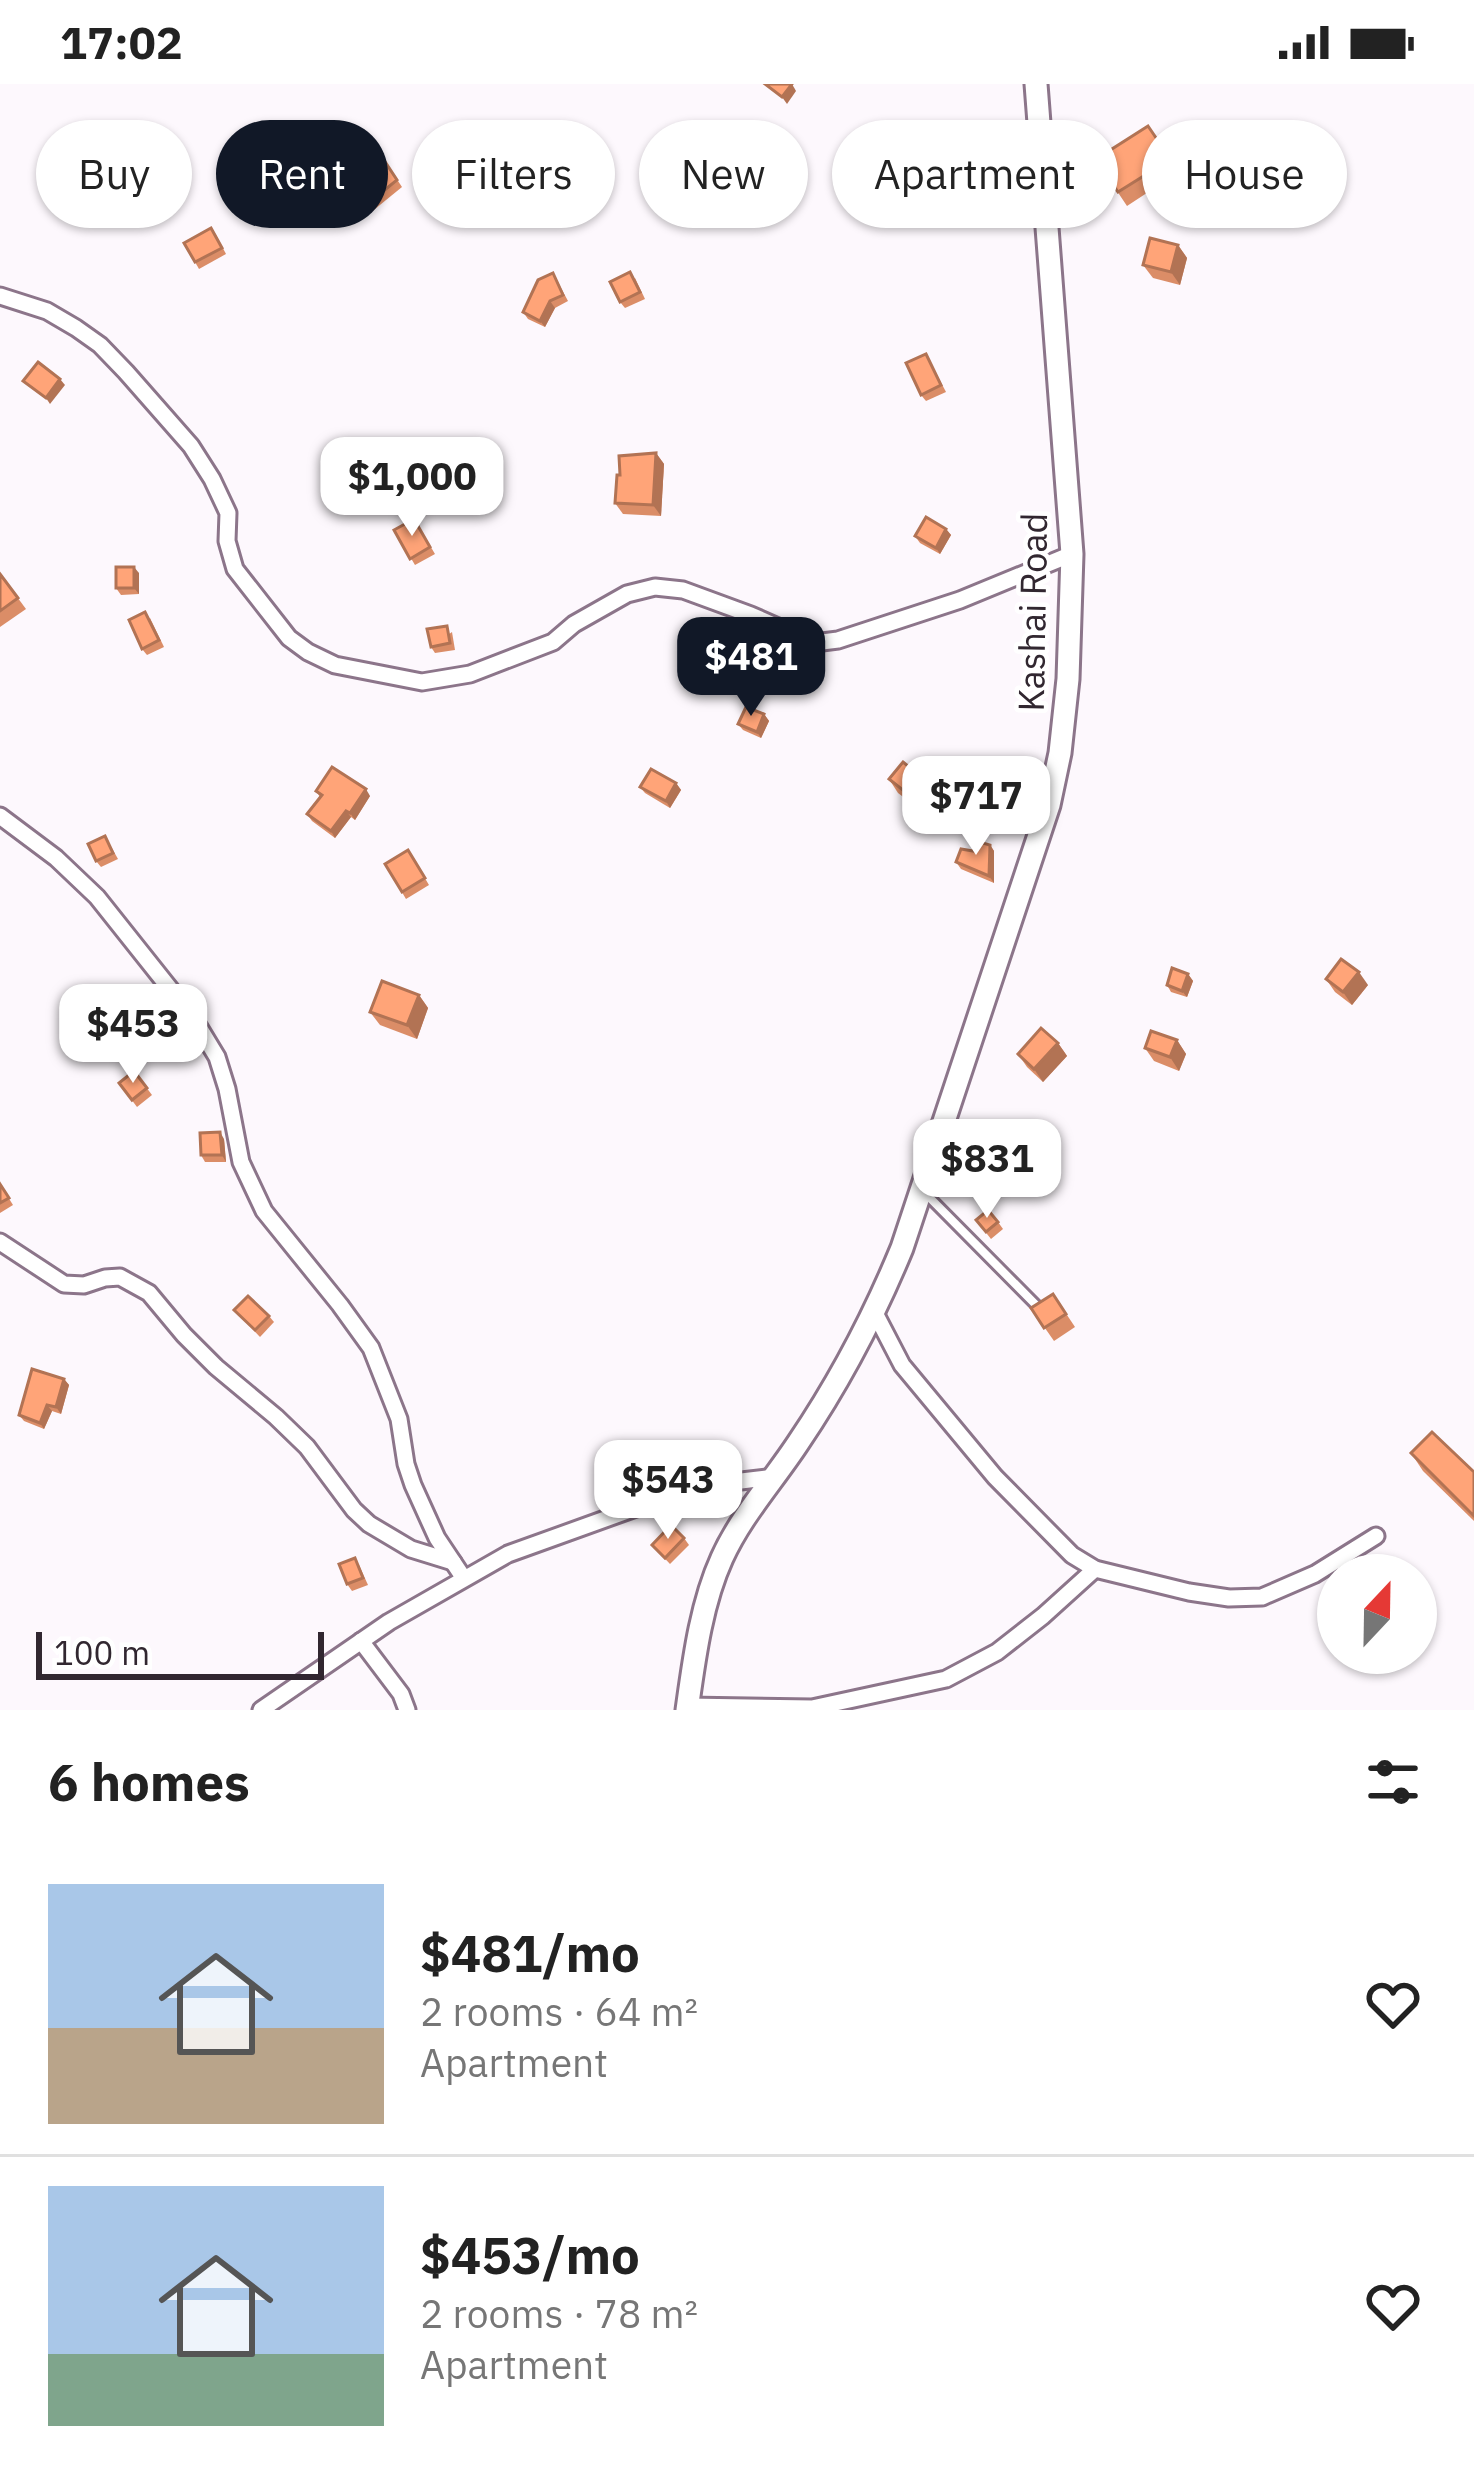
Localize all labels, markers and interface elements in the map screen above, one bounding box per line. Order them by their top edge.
text: 17:02 [60,13,183,71]
chip: Buy [36,120,192,228]
chip: Rent [216,120,388,228]
chip: Filters [412,120,615,228]
chip: New [639,120,808,228]
chip: Apartment [832,120,1118,228]
chip: House [1142,120,1347,228]
pin: $1,000 [314,437,510,539]
text: $1,000 [347,450,477,501]
street label: Kashai Road [1007,512,1057,712]
pin: $481 [680,617,822,719]
text: $481 [704,630,798,681]
pin: $717 [905,756,1047,858]
text: $717 [929,769,1023,820]
pin: $453 [62,984,204,1086]
text: $453 [86,997,180,1048]
pin: $831 [916,1119,1058,1221]
text: $831 [940,1132,1034,1183]
pin: $543 [597,1440,739,1542]
text: $543 [621,1453,715,1504]
north arrow [1317,1554,1437,1674]
map controls [1317,1554,1437,1674]
scale bar [36,1626,324,1679]
text: 100 m [54,1631,150,1674]
text: 6 homes [48,1749,250,1815]
icon: filters [1360,1749,1426,1815]
text: $481/mo [420,1920,640,1986]
icon: home [144,1932,288,2076]
icon: heart [1360,1971,1426,2037]
text: 2 rooms · 64 m² [420,1986,698,2037]
text: Apartment [420,2037,608,2088]
text: $453/mo [420,2222,640,2288]
icon: home [144,2234,288,2378]
icon: heart [1360,2273,1426,2339]
text: 2 rooms · 78 m² [420,2288,698,2339]
text: Apartment [420,2339,608,2390]

